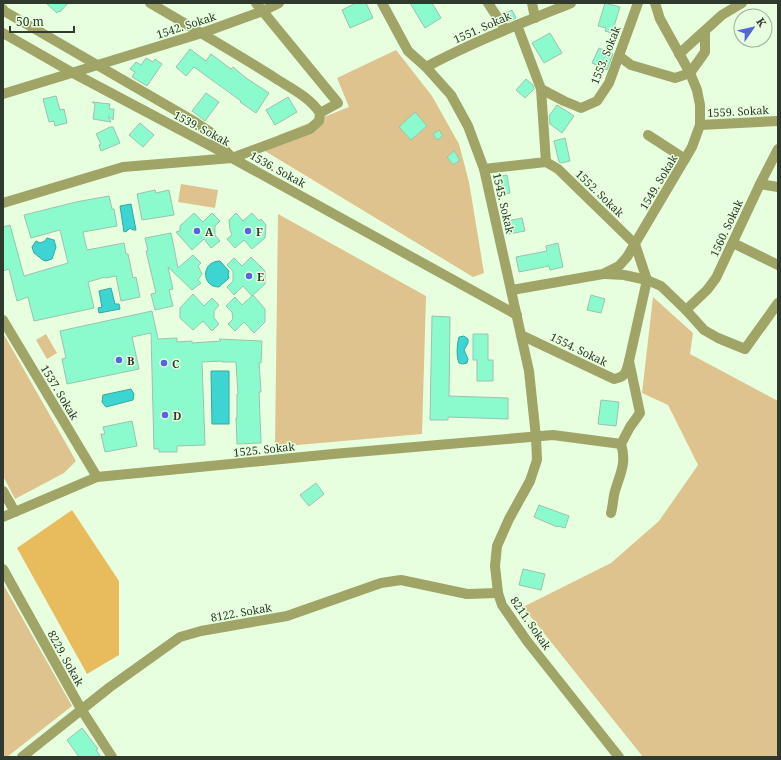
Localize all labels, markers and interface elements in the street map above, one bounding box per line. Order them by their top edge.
street label: 1551. Sokak [451,7,514,46]
scale bar [10,8,74,34]
street label: 1542. Sokak [154,8,218,42]
north arrow [733,8,773,48]
text: 50 m [16,13,44,30]
text: K [753,15,771,30]
street label: 1553. Sokak [587,23,624,86]
street label: 1559. Sokak [707,102,770,120]
street label: 1539. Sokak [171,107,233,149]
street label: 1536. Sokak [247,148,309,191]
street label: 1549. Sokak [636,151,681,212]
street label: 1552. Sokak [573,166,628,220]
street label: 1545. Sokak [490,171,518,235]
street label: 1560. Sokak [706,196,746,259]
place label: A [205,224,214,239]
place label: F [256,224,263,239]
marker: A [192,226,202,236]
marker: F [243,226,253,236]
place label: E [257,269,264,284]
marker: E [244,271,254,281]
street label: 1554. Sokak [548,329,610,369]
place label: B [127,353,134,368]
marker: B [114,355,124,365]
place label: C [172,356,179,371]
marker: C [159,358,169,368]
street label: 1537. Sokak [38,362,83,423]
place label: D [173,408,181,423]
marker: D [160,410,170,420]
street label: 1525. Sokak [233,438,296,460]
street label: 8211. Sokak [507,593,555,653]
street label: 8122. Sokak [209,599,273,625]
street label: 8229. Sokak [45,627,88,689]

